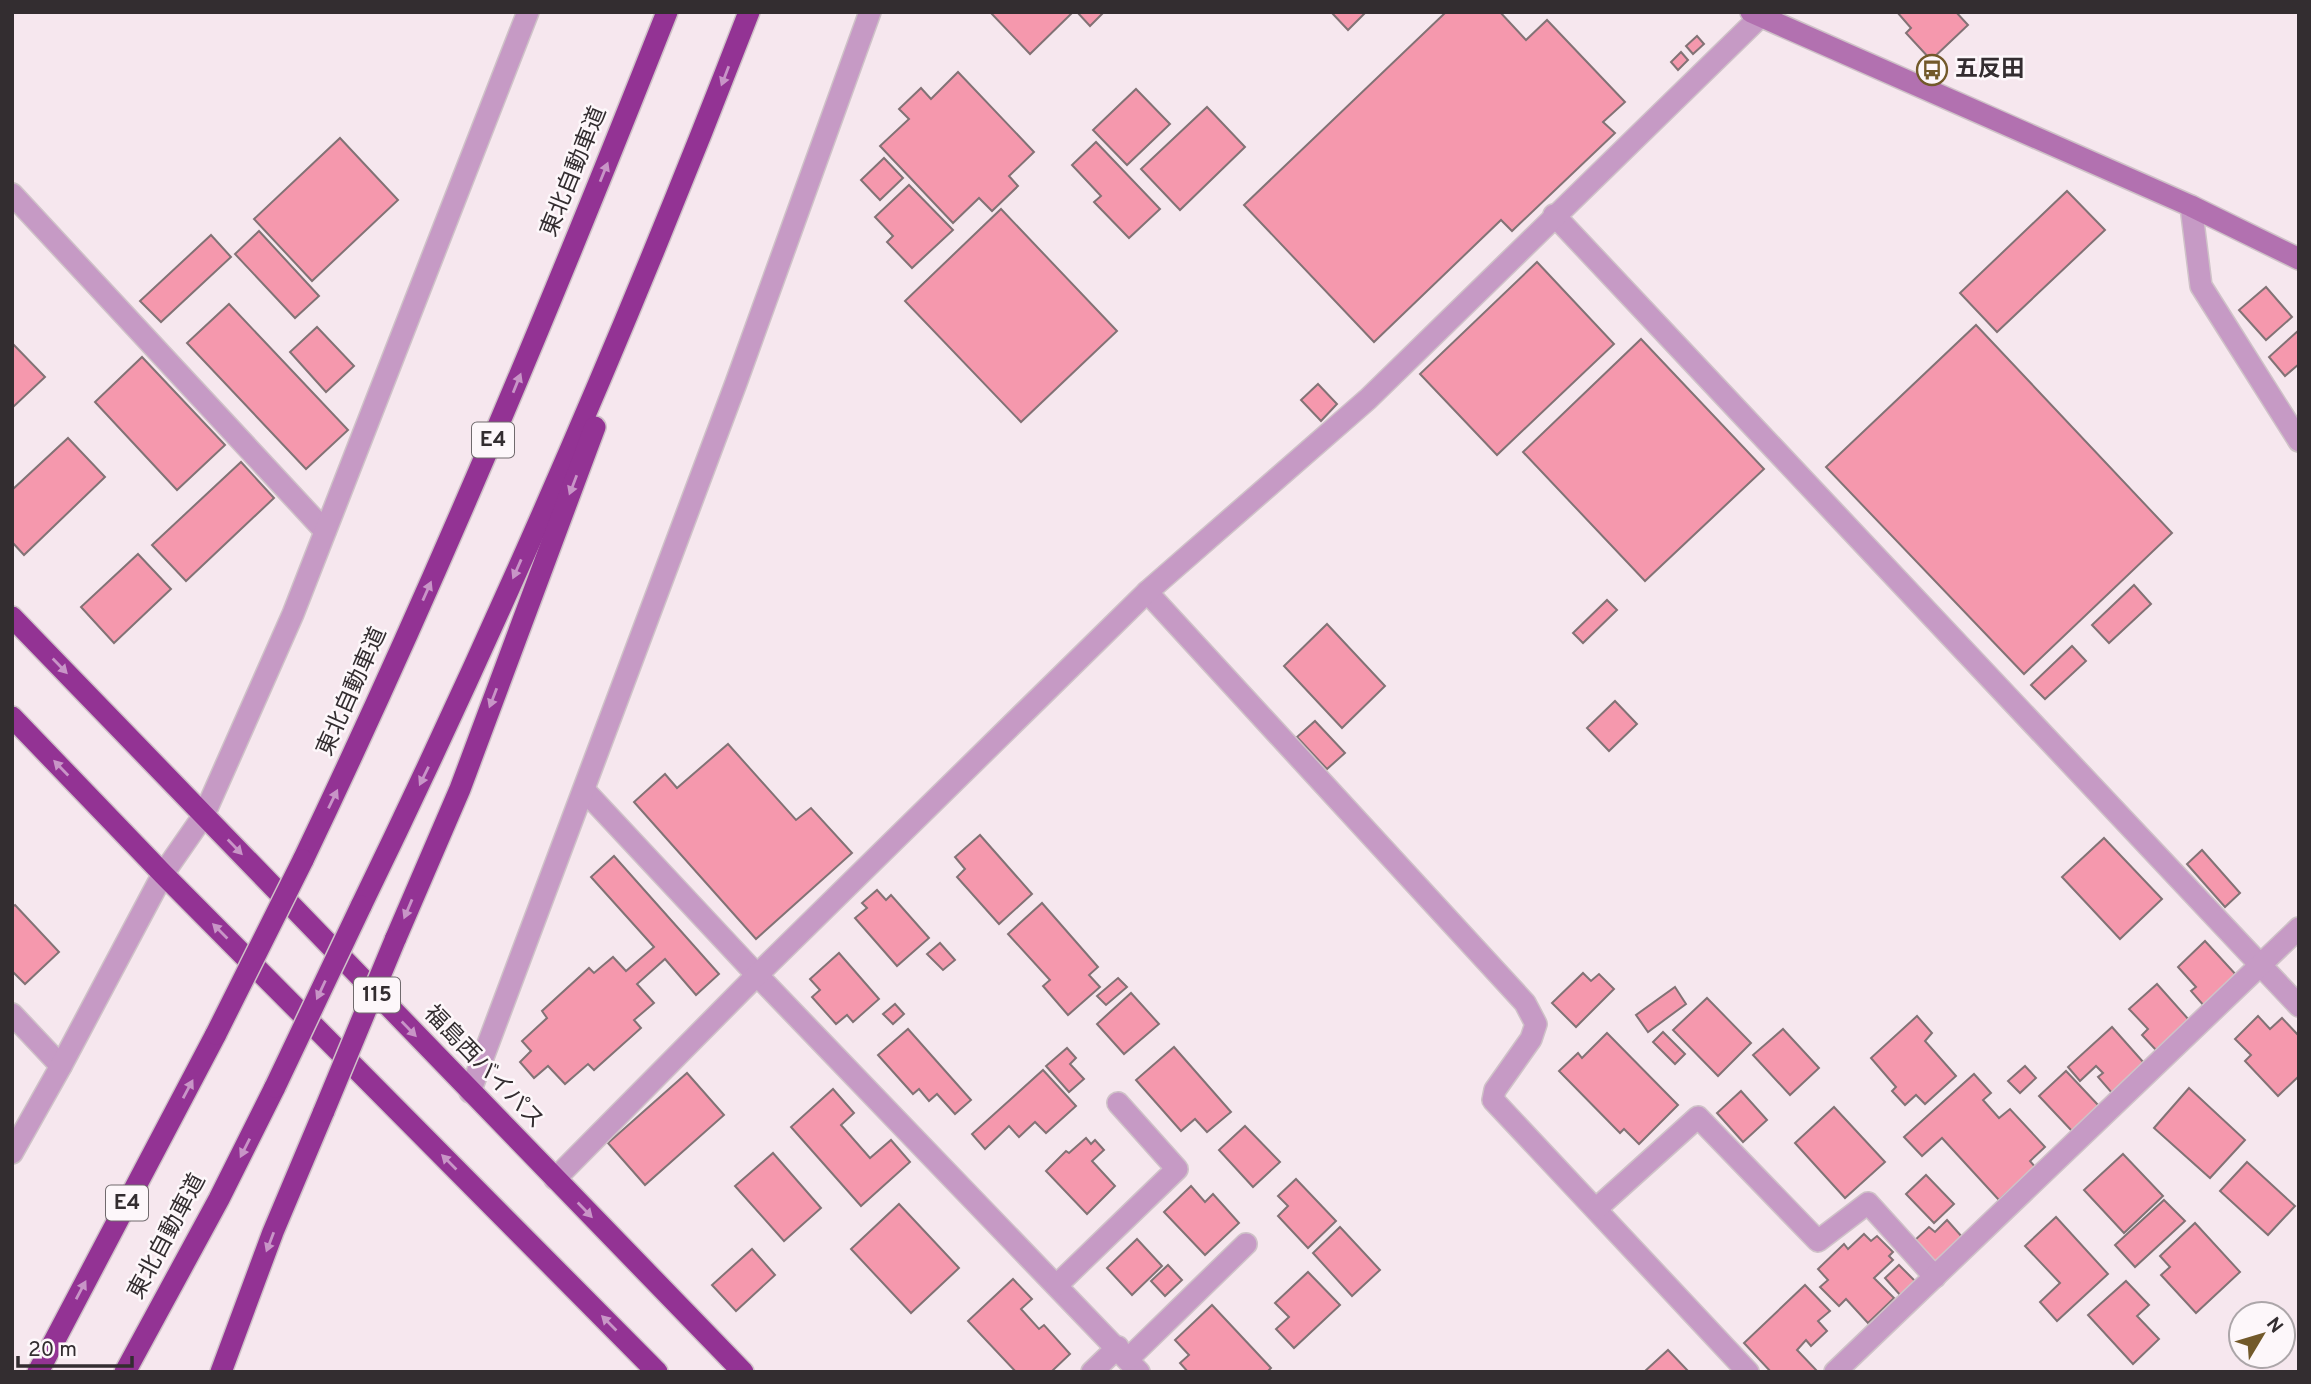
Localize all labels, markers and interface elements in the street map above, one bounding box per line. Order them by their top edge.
bus stop icon: 五反田 [1915,53,1949,87]
place label: 五反田 [1955,56,2024,85]
one-way arrow [719,65,730,86]
street label: 東北自動車道 [536,103,614,241]
one-way arrow [598,162,609,183]
one-way arrow [512,372,523,393]
road number: E4 [472,422,514,458]
one-way arrow [567,475,578,496]
one-way arrow [511,559,523,579]
one-way arrow [422,581,433,602]
street label: 東北自動車道 [312,623,394,761]
one-way arrow [51,657,67,674]
one-way arrow [488,688,499,709]
one-way arrow [53,759,69,776]
one-way arrow [419,766,430,786]
one-way arrow [327,789,339,809]
one-way arrow [226,838,242,855]
one-way arrow [402,899,413,920]
one-way arrow [211,922,228,939]
road number: 115 [354,978,400,1012]
one-way arrow [316,980,327,1000]
street label: 福島西バイパス [417,1000,549,1136]
one-way arrow [401,1020,417,1037]
one-way arrow [181,1078,193,1098]
one-way arrow [239,1138,250,1158]
one-way arrow [441,1154,457,1171]
street label: 東北自動車道 [123,1169,213,1305]
road number: E4 [106,1186,148,1220]
one-way arrow [577,1202,593,1218]
one-way arrow [264,1231,275,1252]
one-way arrow [76,1280,87,1300]
north arrow [2227,1300,2297,1370]
text: N [2260,1313,2287,1339]
one-way arrow [601,1316,618,1332]
scale bar [18,1324,131,1368]
text: 20 m [28,1337,77,1364]

